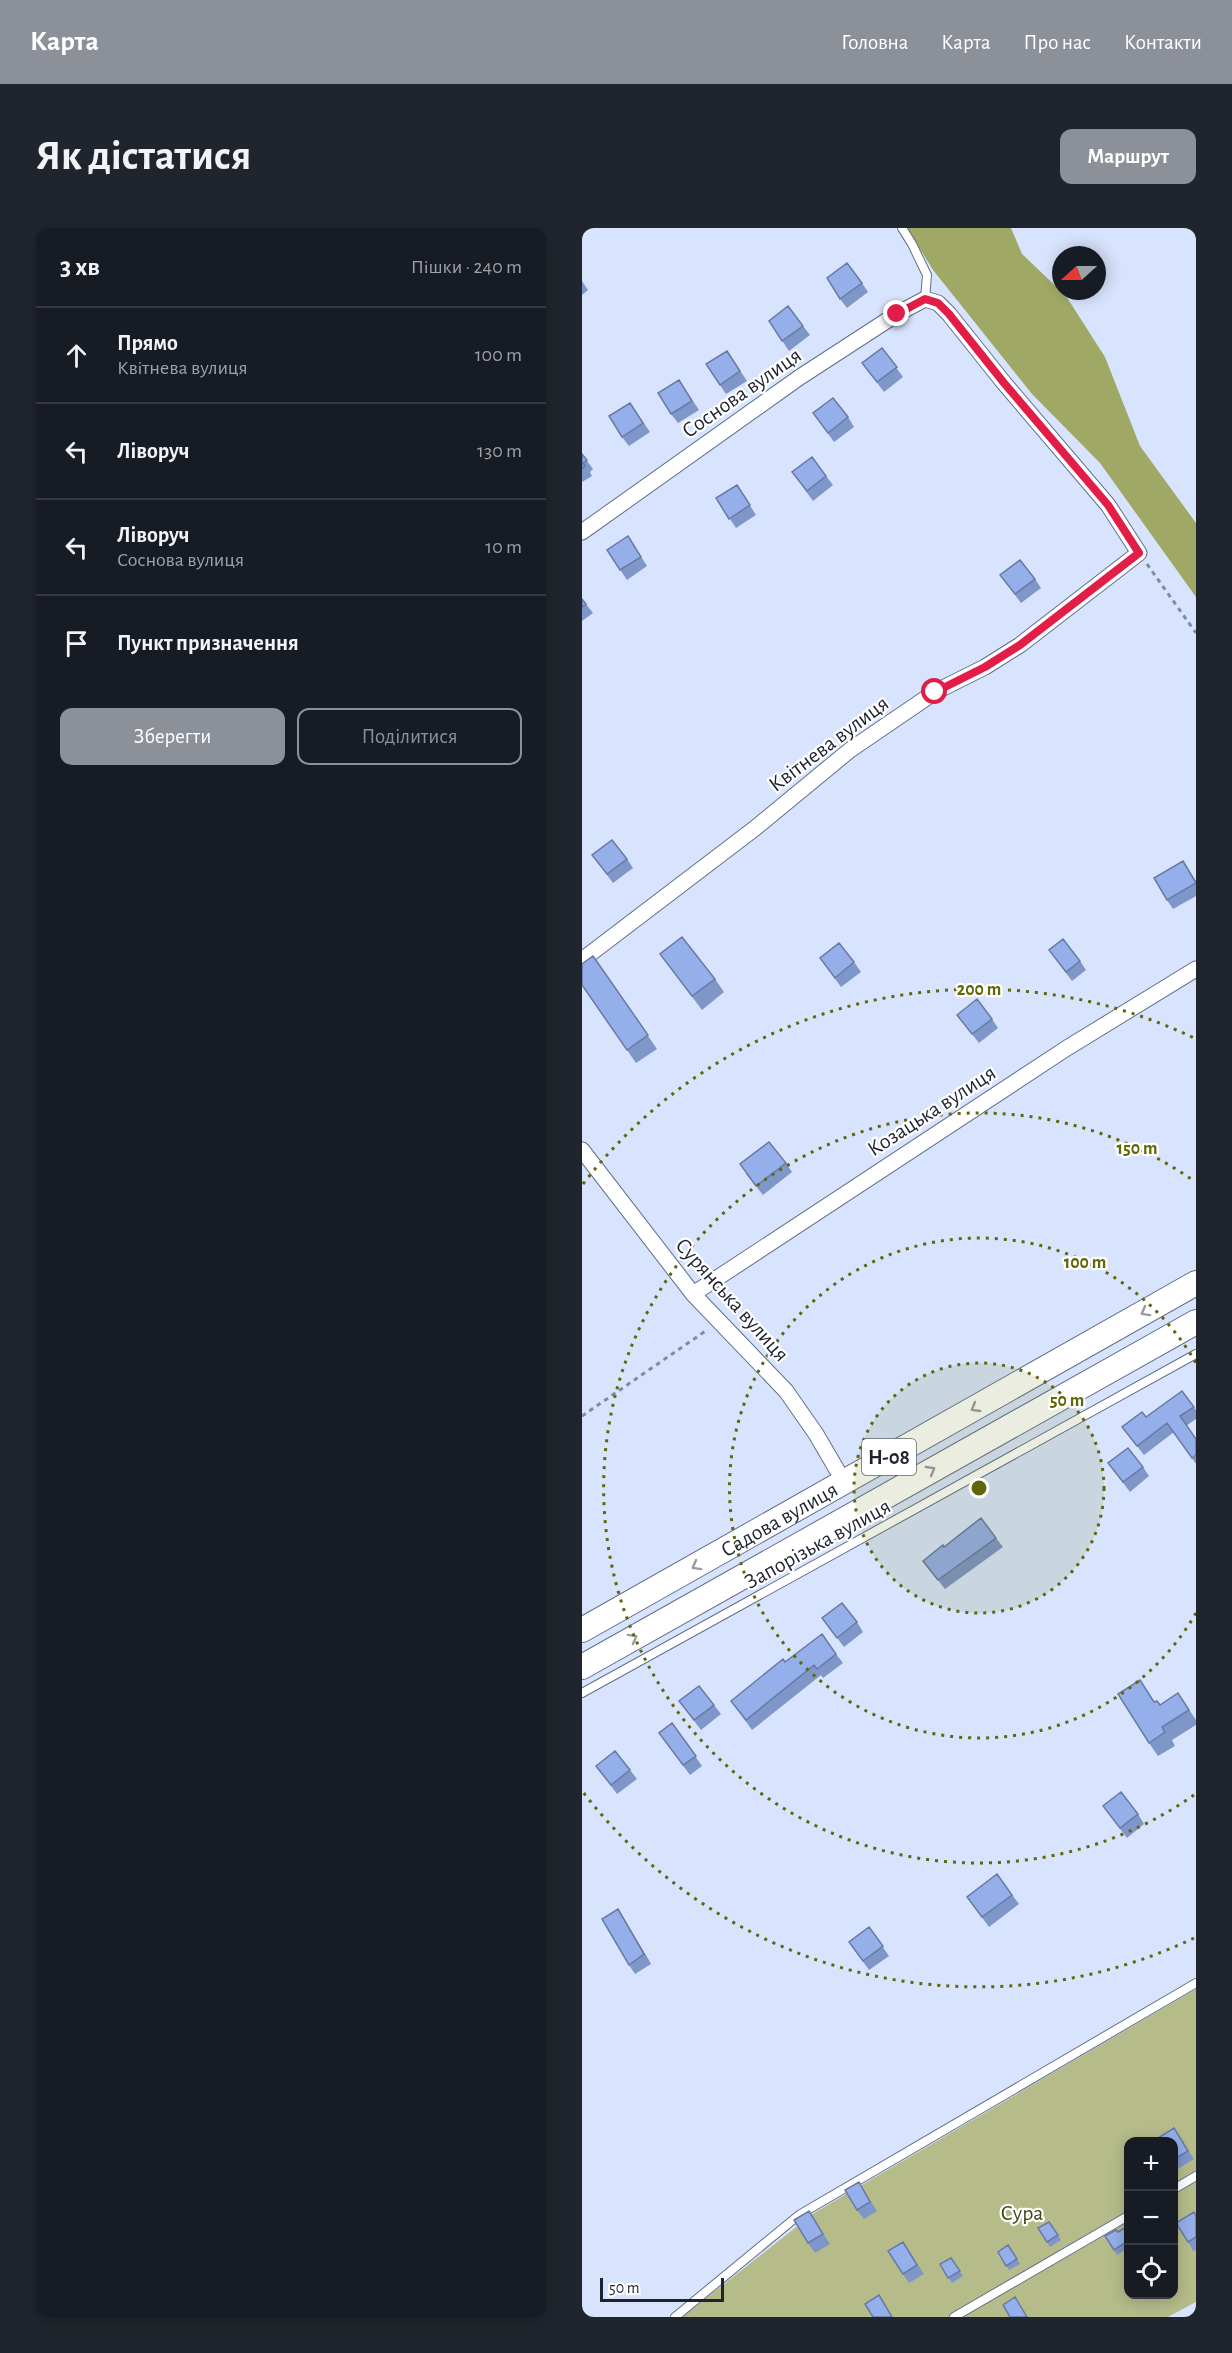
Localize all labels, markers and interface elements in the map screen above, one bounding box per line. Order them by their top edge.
text: Карта [30,28,99,56]
text: Головна [841,32,908,53]
text: Карта [941,32,991,53]
text: Про нас [1024,32,1091,53]
text: Контакти [1124,32,1202,53]
button: Маршрут [1060,129,1196,184]
text: Як дістатися [36,135,251,177]
north arrow [1052,246,1106,300]
text: 3 хв [60,254,100,280]
text: Пішки · 240 m [411,257,522,277]
route end [883,300,909,326]
text: Прямо [117,332,178,354]
icon: ahead [60,339,93,372]
street label: Соснова вулиця [678,344,805,442]
text: 100 m [475,345,522,365]
text: Квітнева вулиця [117,358,248,378]
icon: left [60,435,93,468]
text: Ліворуч [117,440,190,462]
text: 130 m [477,441,522,461]
text: Ліворуч [117,524,190,546]
icon: left [60,531,93,564]
text: 10 m [485,537,522,557]
text: Соснова вулиця [117,550,244,570]
icon: arrive [60,627,93,660]
text: Пункт призначення [117,632,299,654]
route start [921,678,947,704]
street label: Квітнева вулиця [765,692,893,796]
button: Зберегти [60,708,285,765]
button: Поділитися [297,708,522,765]
text: 200 m [957,981,1001,999]
street label: Козацька вулиця [863,1061,1000,1160]
text: 150 m [1117,1140,1157,1158]
street label: Сурянська вулиця [671,1234,793,1366]
text: 100 m [1064,1254,1106,1272]
one-way arrow [1141,1305,1151,1316]
text: 50 m [1050,1392,1084,1410]
one-way arrow [971,1401,981,1412]
road number: Н-08 [862,1439,916,1475]
one-way arrow [925,1466,935,1478]
street label: Садова вулиця [717,1478,841,1561]
centre of rings [969,1478,989,1498]
street label: Запорізька вулиця [741,1495,894,1593]
one-way arrow [692,1559,702,1570]
one-way arrow [627,1634,637,1645]
map controls [1124,2137,1178,2299]
button: + [1124,2137,1178,2191]
button: − [1124,2191,1178,2245]
park label: Сура [1001,2202,1043,2224]
button: locate [1124,2245,1178,2299]
scale bar [600,2275,724,2302]
text: 50 m [609,2280,640,2296]

